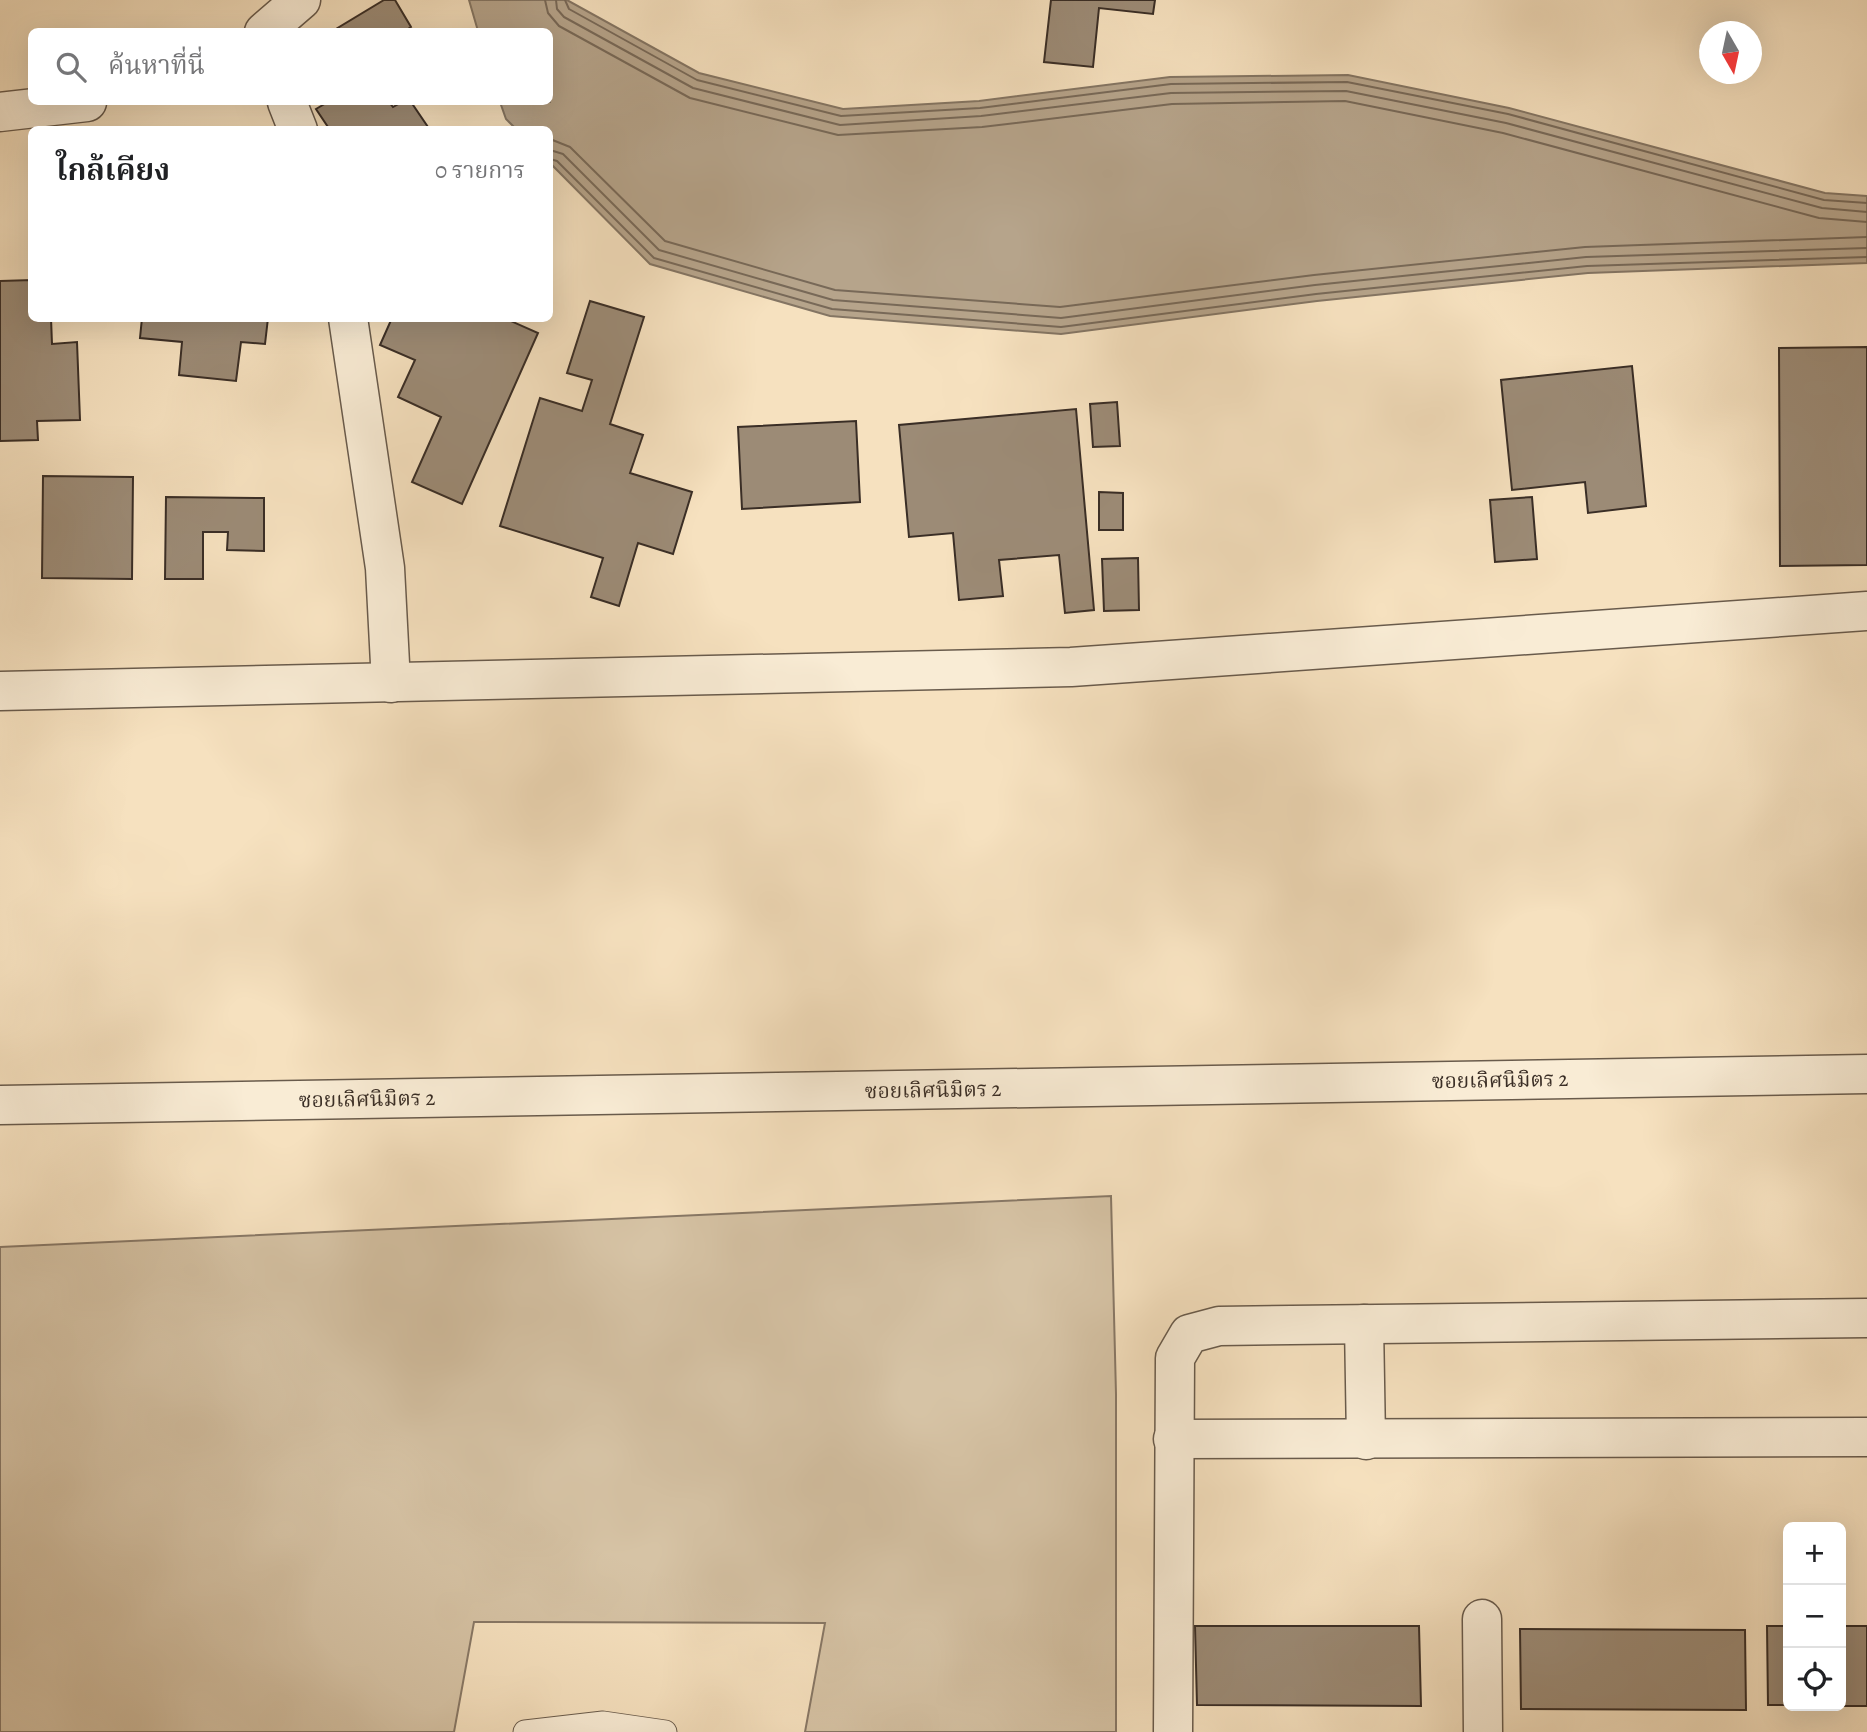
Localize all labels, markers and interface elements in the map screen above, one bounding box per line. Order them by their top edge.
north arrow [1699,21,1762,84]
search box [28,28,553,105]
icon: search [52,48,90,86]
text: ค้นหาที่นี่ [108,48,205,83]
text: ใกล้เคียง [56,150,170,190]
text: 0 รายการ [435,155,525,186]
street label: ซอยเลิศนิมิตร 2 [1432,1065,1569,1095]
street label: ซอยเลิศนิมิตร 2 [865,1075,1002,1105]
street label: ซอยเลิศนิมิตร 2 [299,1084,436,1114]
map controls [1783,1522,1846,1711]
button: + [1783,1522,1846,1585]
button: − [1783,1585,1846,1648]
button: locate [1783,1648,1846,1711]

